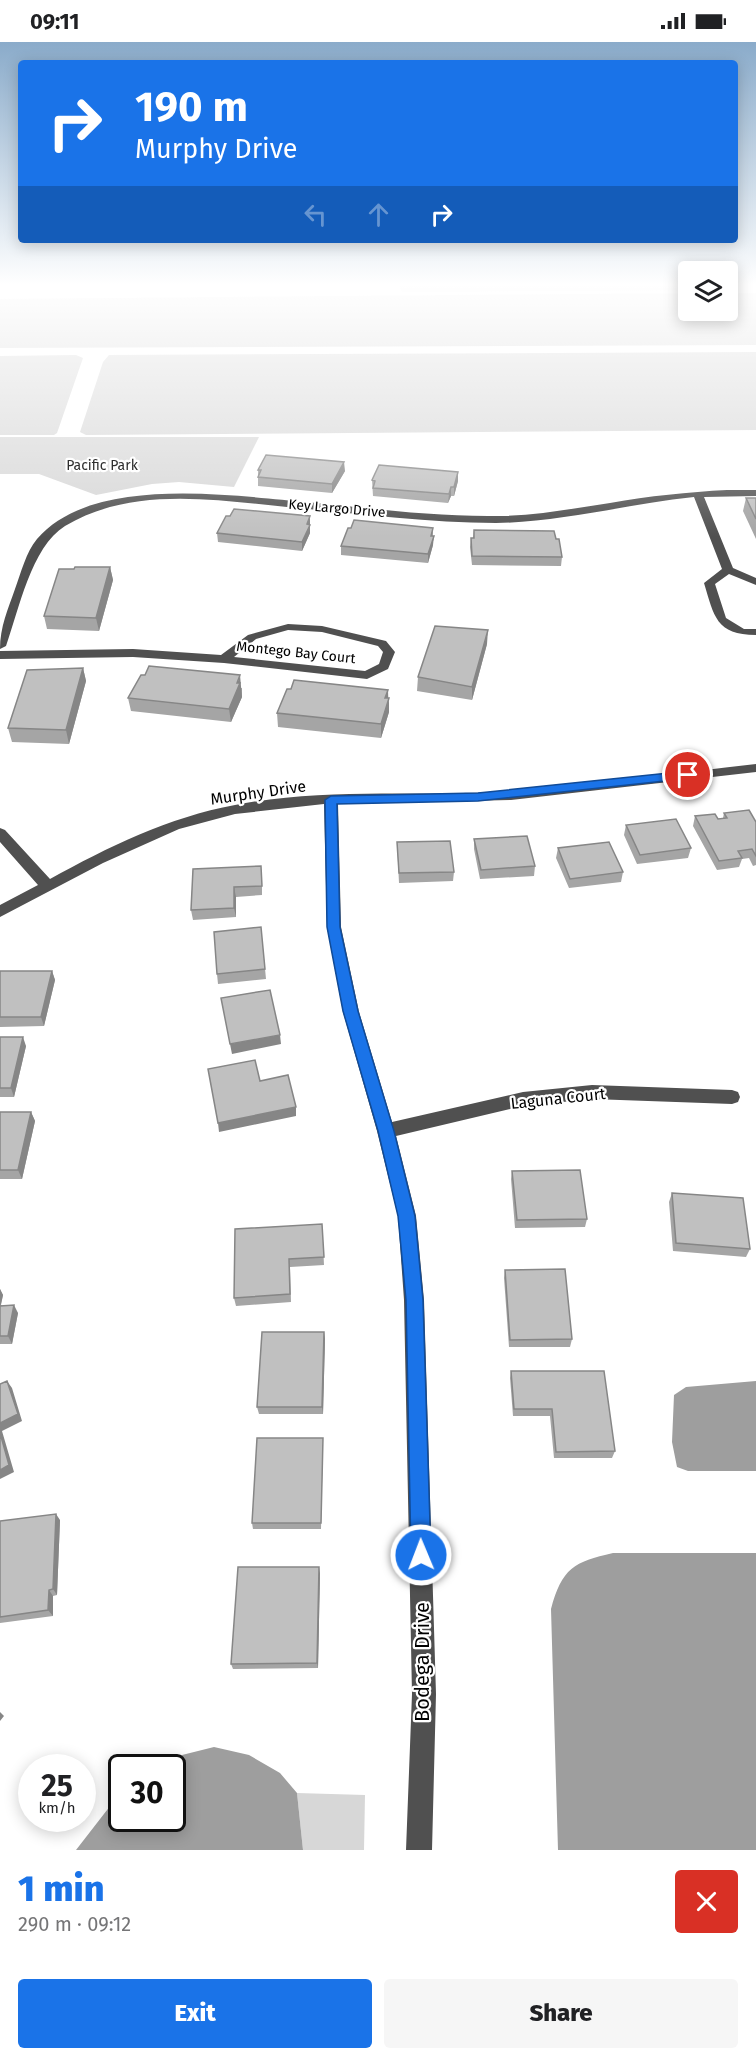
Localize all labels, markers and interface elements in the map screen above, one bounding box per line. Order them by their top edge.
text: 09:11 [30,8,80,35]
text: 190 m [135,82,248,132]
icon: right [36,84,114,162]
text: Murphy Drive [135,133,298,165]
icon: left [299,198,332,231]
icon: ahead [362,198,395,231]
icon: right [425,198,458,231]
map controls [678,261,738,321]
button: layers [678,261,738,321]
park label: Pacific Park [66,457,139,474]
street label: Key Largo Drive [288,496,386,521]
street label: Montego Bay Court [236,638,357,667]
pin [662,749,713,800]
icon: arrive [671,758,704,791]
street label: Murphy Drive [209,776,307,809]
street label: Laguna Court [510,1084,607,1113]
position arrow [389,1523,453,1587]
street label: Bodega Drive [410,1602,434,1722]
speed limit sign: 30 [108,1754,186,1832]
text: 25 [41,1768,73,1804]
text: km/h [38,1799,76,1817]
text: 1 min [18,1867,104,1911]
button: close [675,1870,738,1933]
text: 290 m · 09:12 [18,1912,131,1936]
button: Exit [18,1979,372,2048]
button: Share [384,1979,738,2048]

